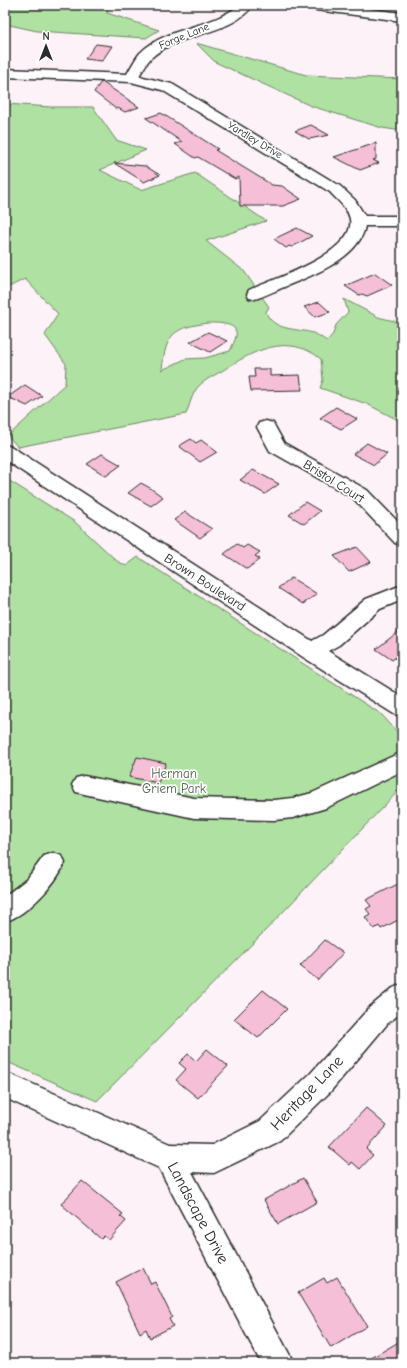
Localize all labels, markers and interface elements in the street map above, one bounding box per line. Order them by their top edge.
street label: Forge Lane [157,20,212,52]
north arrow [26,26,66,66]
text: N [42,30,50,43]
street label: Yardley Drive [225,119,285,162]
street label: Bristol Court [301,456,368,506]
street label: Brown Boulevard [162,550,248,614]
park label: Herman Griem Park [142,766,207,796]
street label: Heritage Lane [267,1052,347,1134]
street label: Landscape Drive [164,1159,232,1267]

